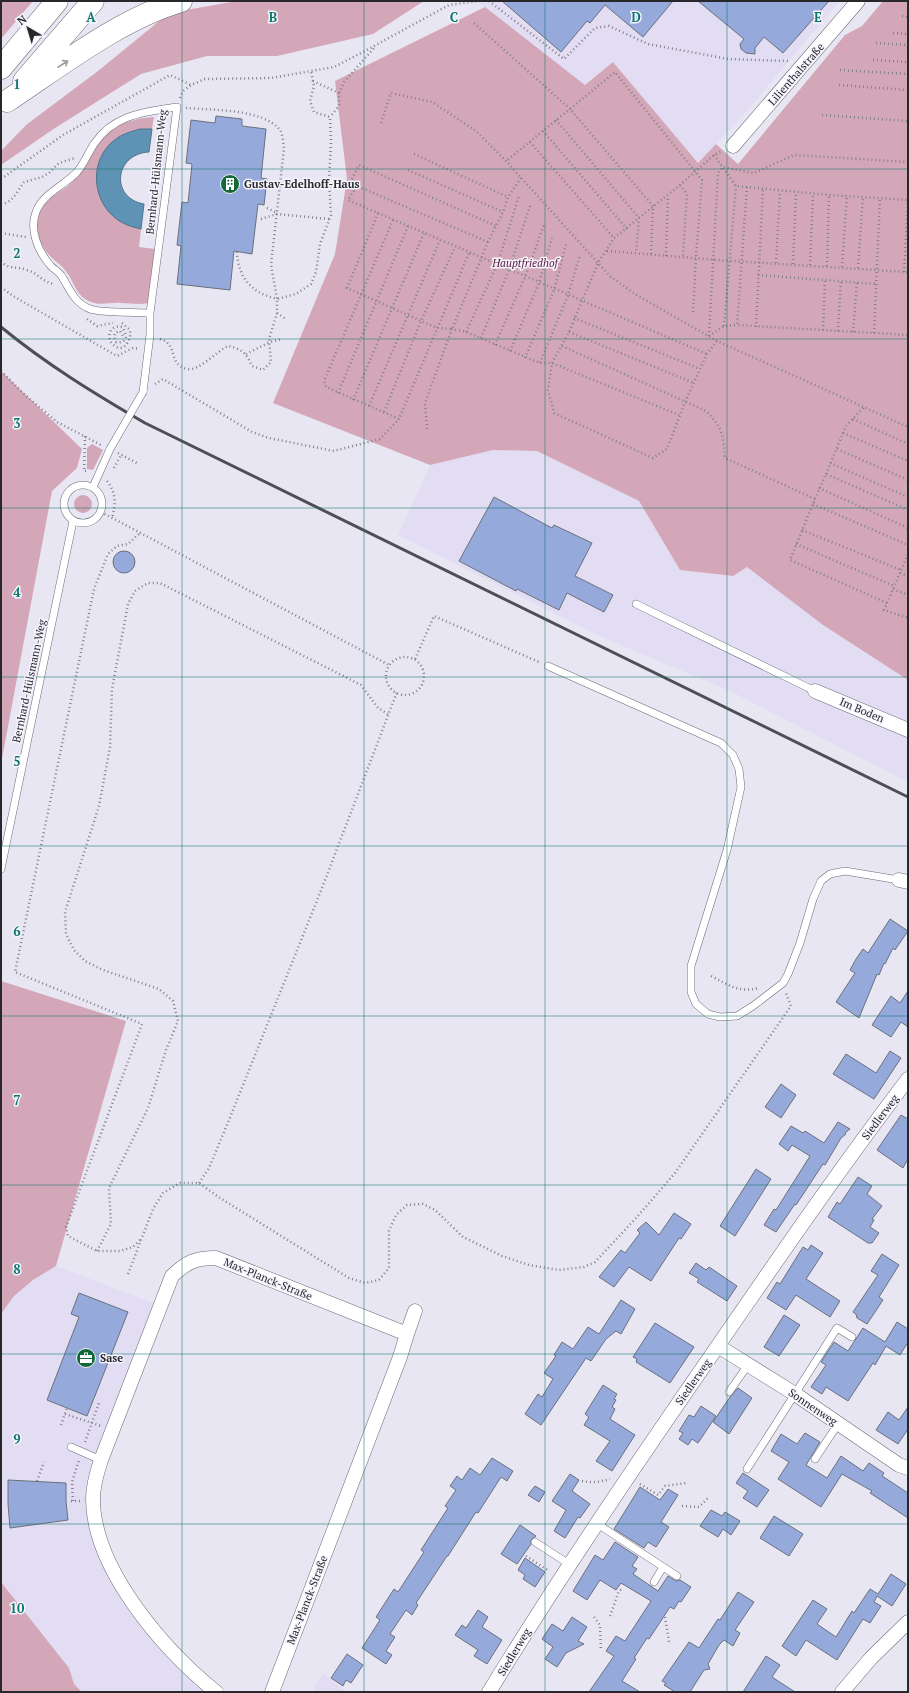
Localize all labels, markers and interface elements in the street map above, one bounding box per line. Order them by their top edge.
north arrow [8,8,48,48]
text: A [86,8,96,26]
text: B [269,8,277,26]
text: C [450,8,458,26]
text: D [631,8,641,26]
text: E [814,8,822,26]
text: N [14,12,30,28]
street label: Lilienthalstraße [765,39,827,108]
one-way arrow [57,60,68,68]
text: 1 [13,75,21,93]
street label: Bernhard-Hülsmann-Weg [142,109,170,235]
building icon: Gustav-Edelhoff-Haus [219,173,241,195]
place label: Gustav-Edelhoff-Haus [244,177,360,191]
text: 2 [13,244,21,262]
park label: Hauptfriedhof [491,256,561,270]
text: 3 [13,414,21,432]
text: 4 [13,583,21,601]
street label: Bernhard-Hülsmann-Weg [9,618,49,744]
street label: Im Boden [838,694,887,726]
text: 5 [13,752,21,770]
text: 6 [13,922,21,940]
text: 7 [13,1091,21,1109]
street label: Siedlerweg [858,1091,902,1142]
street label: Max-Planck-Straße [222,1255,315,1303]
text: 8 [13,1260,21,1278]
office icon: Sase [75,1347,97,1369]
place label: Sase [100,1351,123,1365]
street label: Siedlerweg [672,1356,714,1408]
street label: Sonnenweg [786,1385,840,1429]
text: 9 [13,1430,21,1448]
street label: Max-Planck-Straße [284,1553,331,1647]
text: 10 [10,1599,25,1617]
street label: Siedlerweg [494,1625,534,1678]

